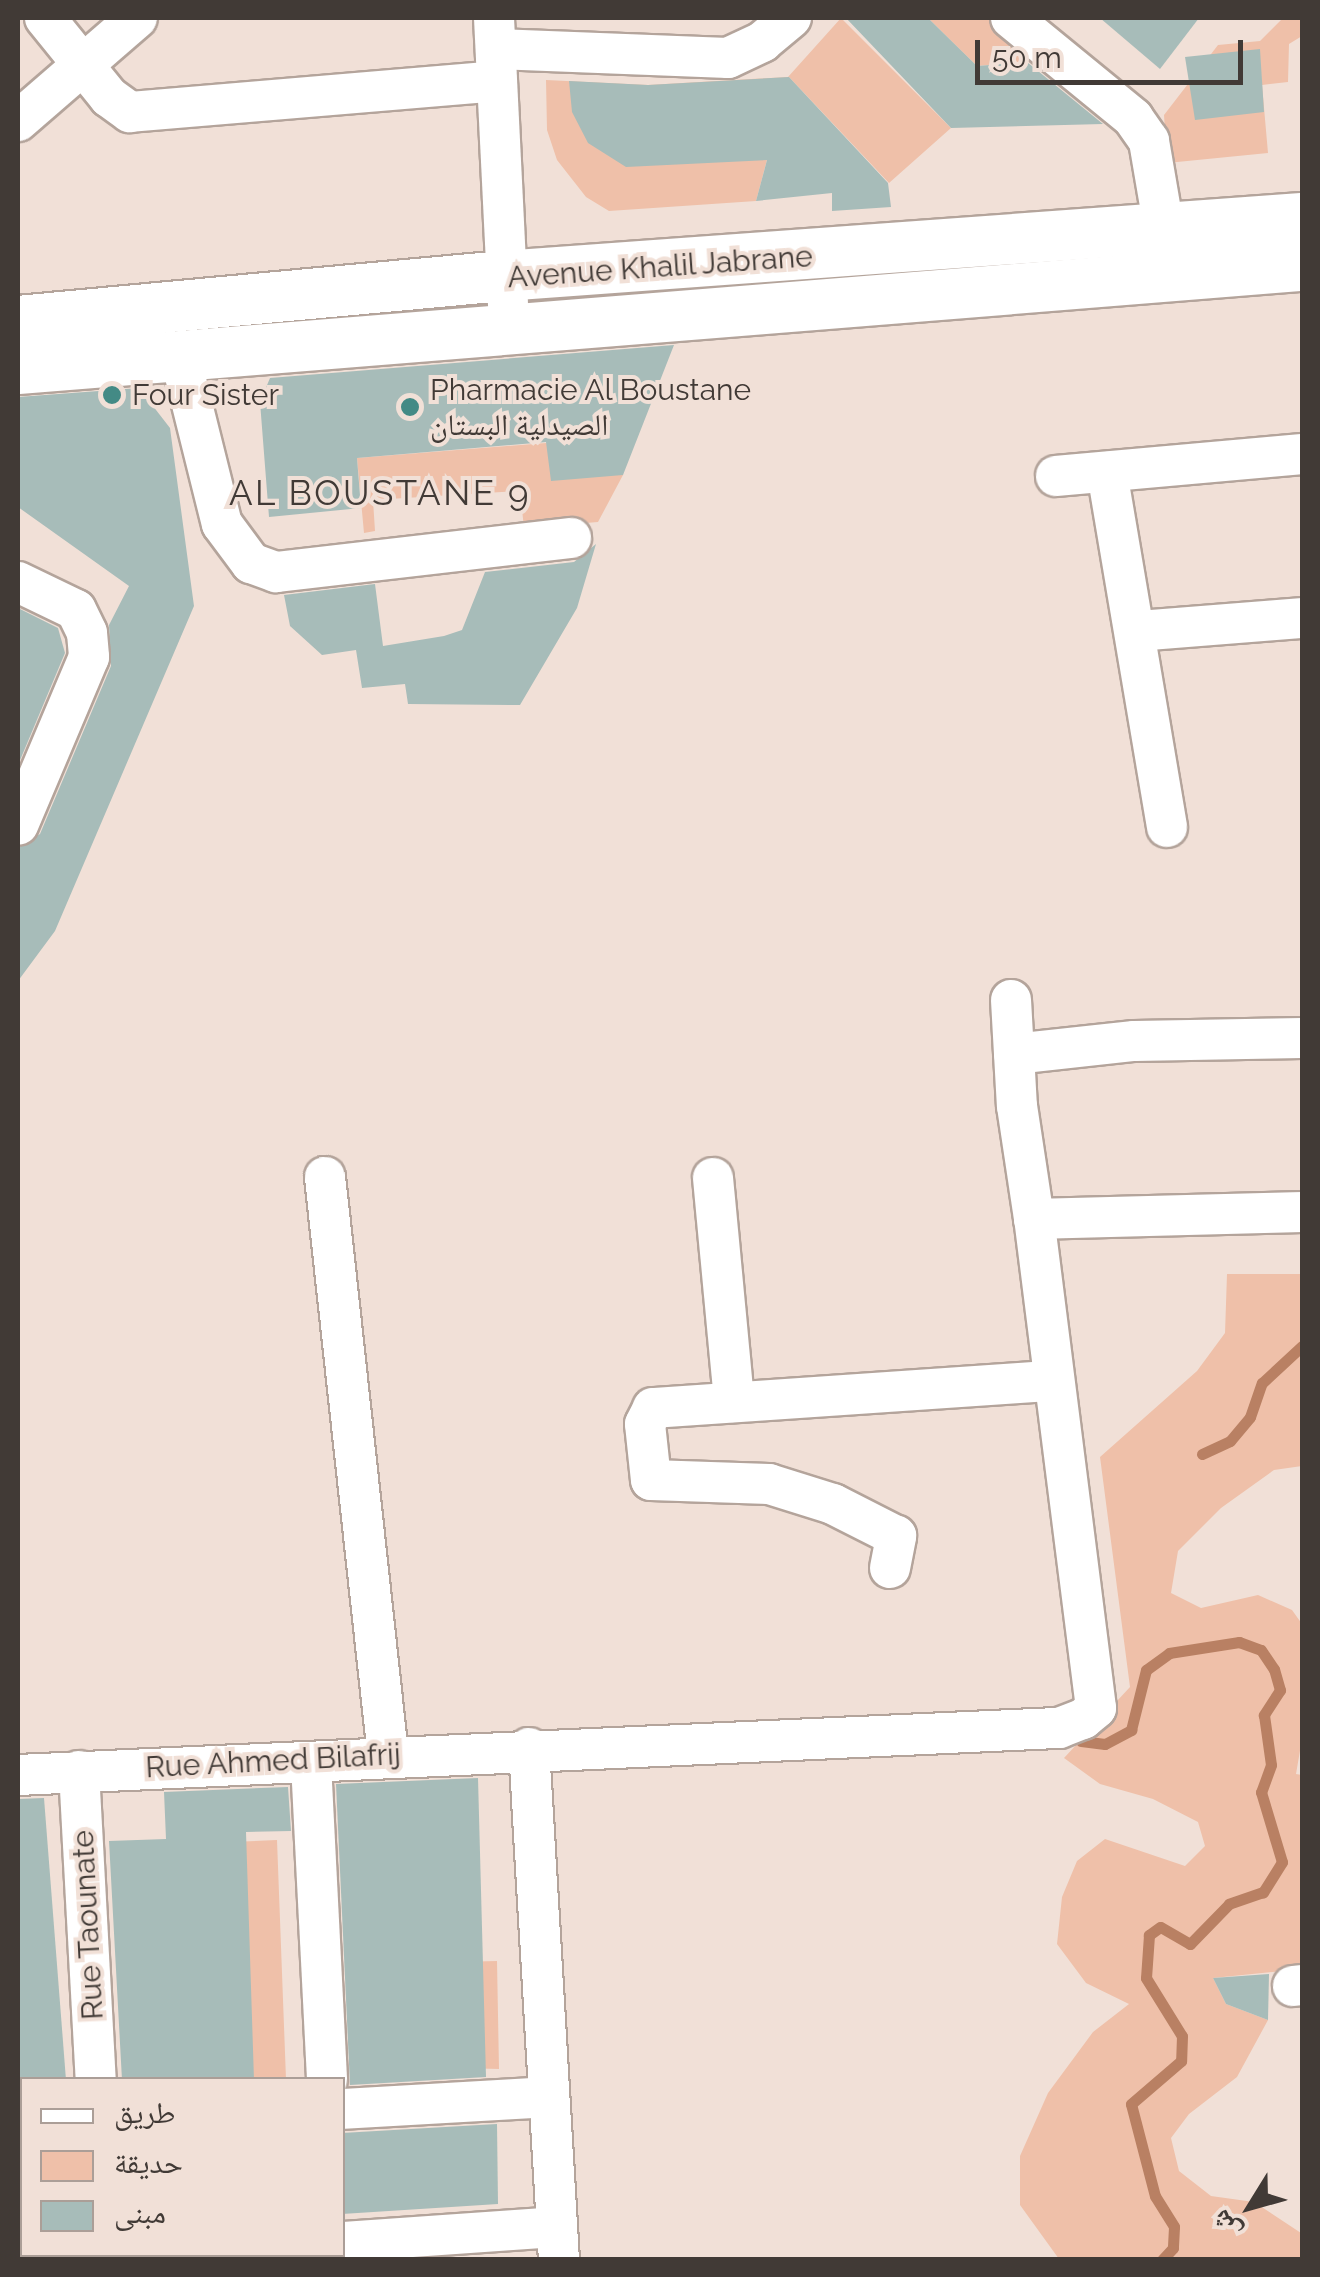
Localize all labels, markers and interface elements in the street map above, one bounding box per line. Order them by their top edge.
scale bar [980,20,1248,82]
text: 50 m [992,40,1062,75]
street label: Avenue Khalil Jabrane [505,238,815,296]
place label: Pharmacie Al Boustane الصيدلية البستان [430,372,753,442]
place label: Four Sister [132,377,280,413]
marker: Four Sister [101,384,123,406]
marker: Pharmacie Al Boustane الصيدلية البستان [399,396,421,418]
district label: AL BOUSTANE 9 [228,472,532,514]
street label: Rue Ahmed Bilafrij [144,1736,402,1786]
street label: Rue Taounate [65,1829,111,2021]
legend [20,2077,345,2257]
text: طريق [114,2095,175,2130]
text: حديقة [114,2145,183,2180]
north arrow [1200,2157,1300,2257]
text: مبنى [114,2195,166,2230]
text: ش [1204,2204,1248,2247]

